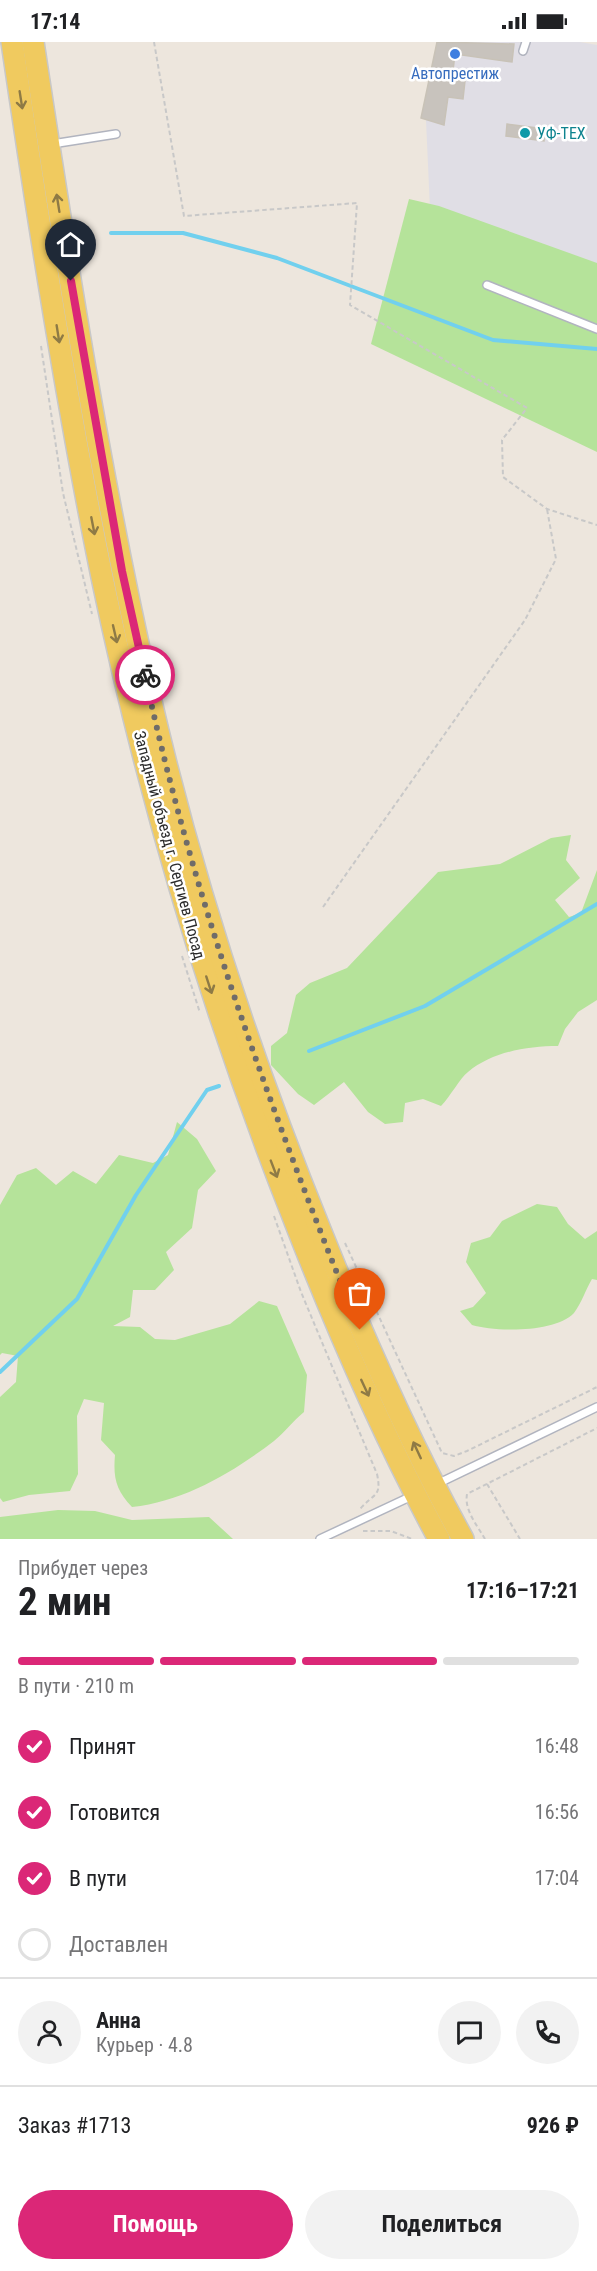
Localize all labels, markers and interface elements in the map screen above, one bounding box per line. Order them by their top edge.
text: 17:14 [30,9,81,34]
marker: Автопрестиж [448,47,462,61]
place label: Автопрестиж [411,64,499,83]
one-way arrow [15,89,26,109]
place label: УФ-ТЕХ [537,124,586,143]
marker: УФ-ТЕХ [518,126,532,140]
one-way arrow [53,194,64,213]
pin [45,219,96,281]
icon: home [54,228,87,261]
one-way arrow [53,323,64,343]
one-way arrow [88,515,99,535]
one-way arrow [110,624,121,644]
courier [115,645,175,705]
icon: bike [129,659,162,692]
street label: Западный объезд г. Сергиев Посад [130,729,209,962]
one-way arrow [205,975,216,994]
one-way arrow [270,1159,281,1178]
pin [334,1268,385,1330]
icon: bag [343,1277,376,1310]
one-way arrow [359,1378,371,1396]
one-way arrow [410,1441,422,1459]
text: Прибудет через [18,1556,148,1580]
text: 17:16–17:21 [466,1578,579,1603]
text: 2 мин [18,1579,112,1625]
text: В пути · 210 m [18,1674,134,1698]
icon: check [18,1730,51,1763]
text: Принят [69,1734,136,1759]
text: 16:48 [535,1734,579,1758]
icon: check [18,1796,51,1829]
text: Готовится [69,1800,160,1825]
text: 16:56 [535,1800,579,1824]
icon: check [18,1862,51,1895]
text: В пути [69,1866,127,1891]
text: 17:04 [535,1866,579,1890]
text: Доставлен [69,1932,168,1957]
button: person [18,2001,81,2064]
button: chat [438,2001,501,2064]
button: phone [516,2001,579,2064]
text: Анна [96,2008,141,2033]
text: Курьер · 4.8 [96,2033,193,2057]
text: Заказ #1713 [18,2113,131,2138]
text: 926 ₽ [527,2113,579,2138]
button: Помощь [18,2190,293,2259]
button: Поделиться [305,2190,579,2259]

